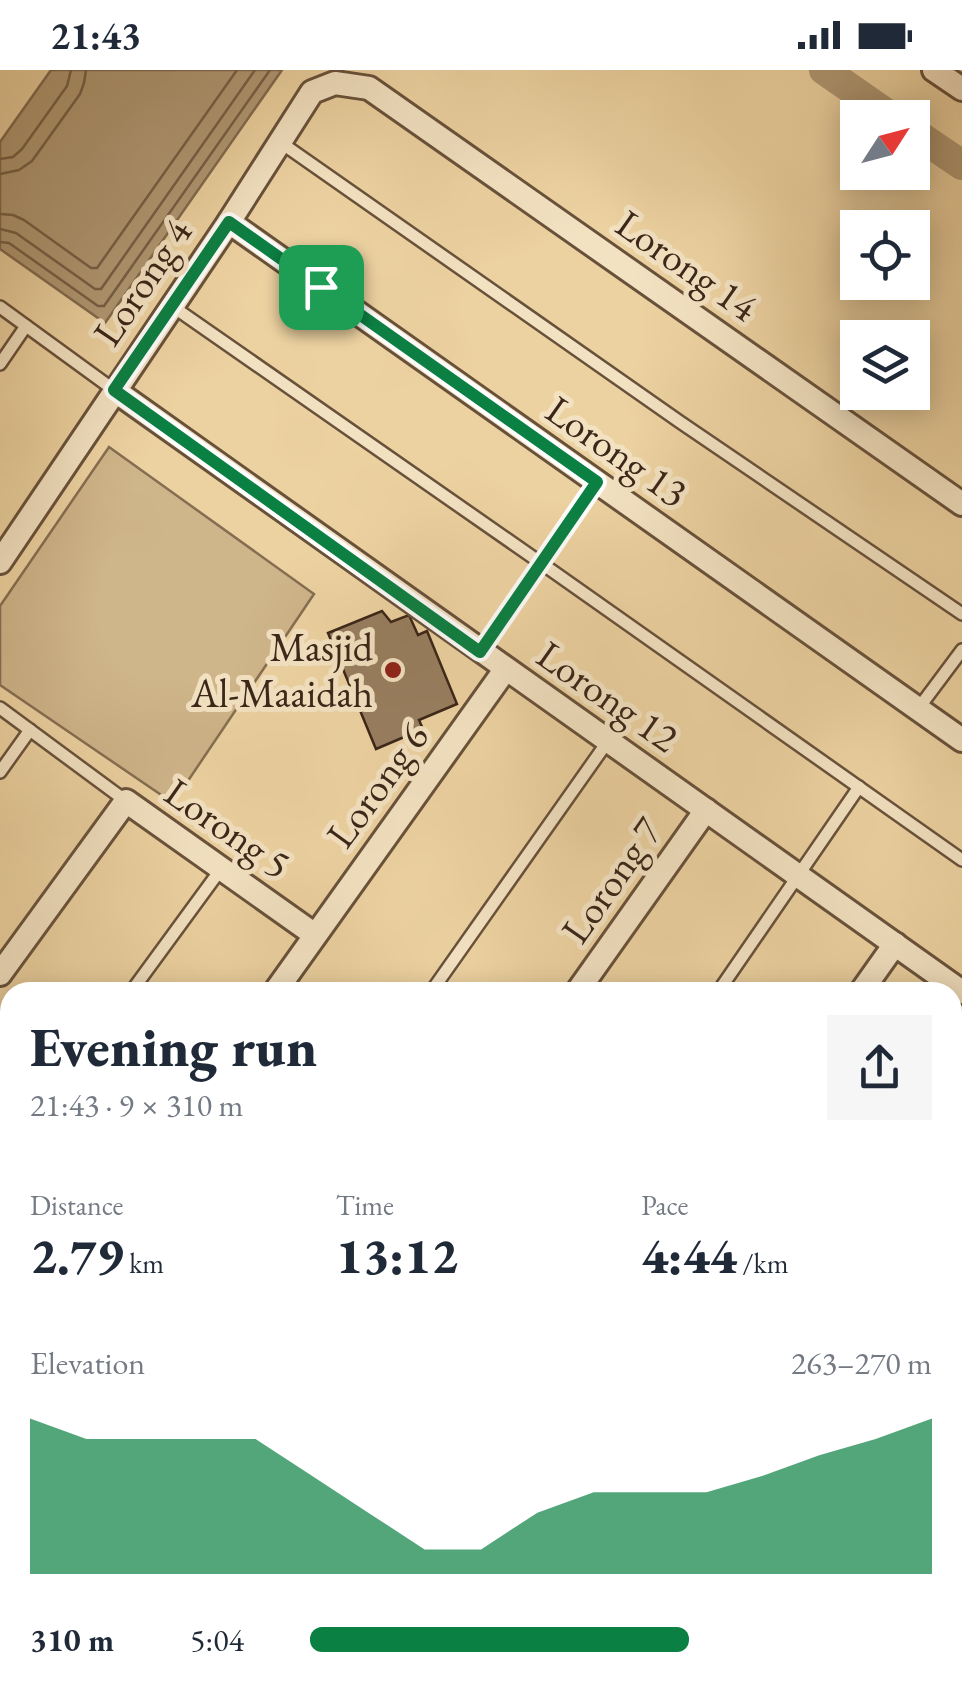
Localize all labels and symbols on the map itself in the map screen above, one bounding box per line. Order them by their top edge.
north arrow [840,100,930,190]
street label: Lorong 14 [606,197,769,333]
street label: Lorong 4 [81,208,204,355]
pin [279,245,364,330]
street label: Lorong 13 [536,383,698,519]
place label: Masjid Al-Maaidah [190,621,374,719]
street label: Lorong 12 [527,628,689,764]
marker: Masjid Al-Maaidah [382,659,404,681]
street label: Lorong 6 [314,712,440,858]
street label: Lorong 5 [155,766,301,890]
street label: Lorong 7 [549,806,673,953]

